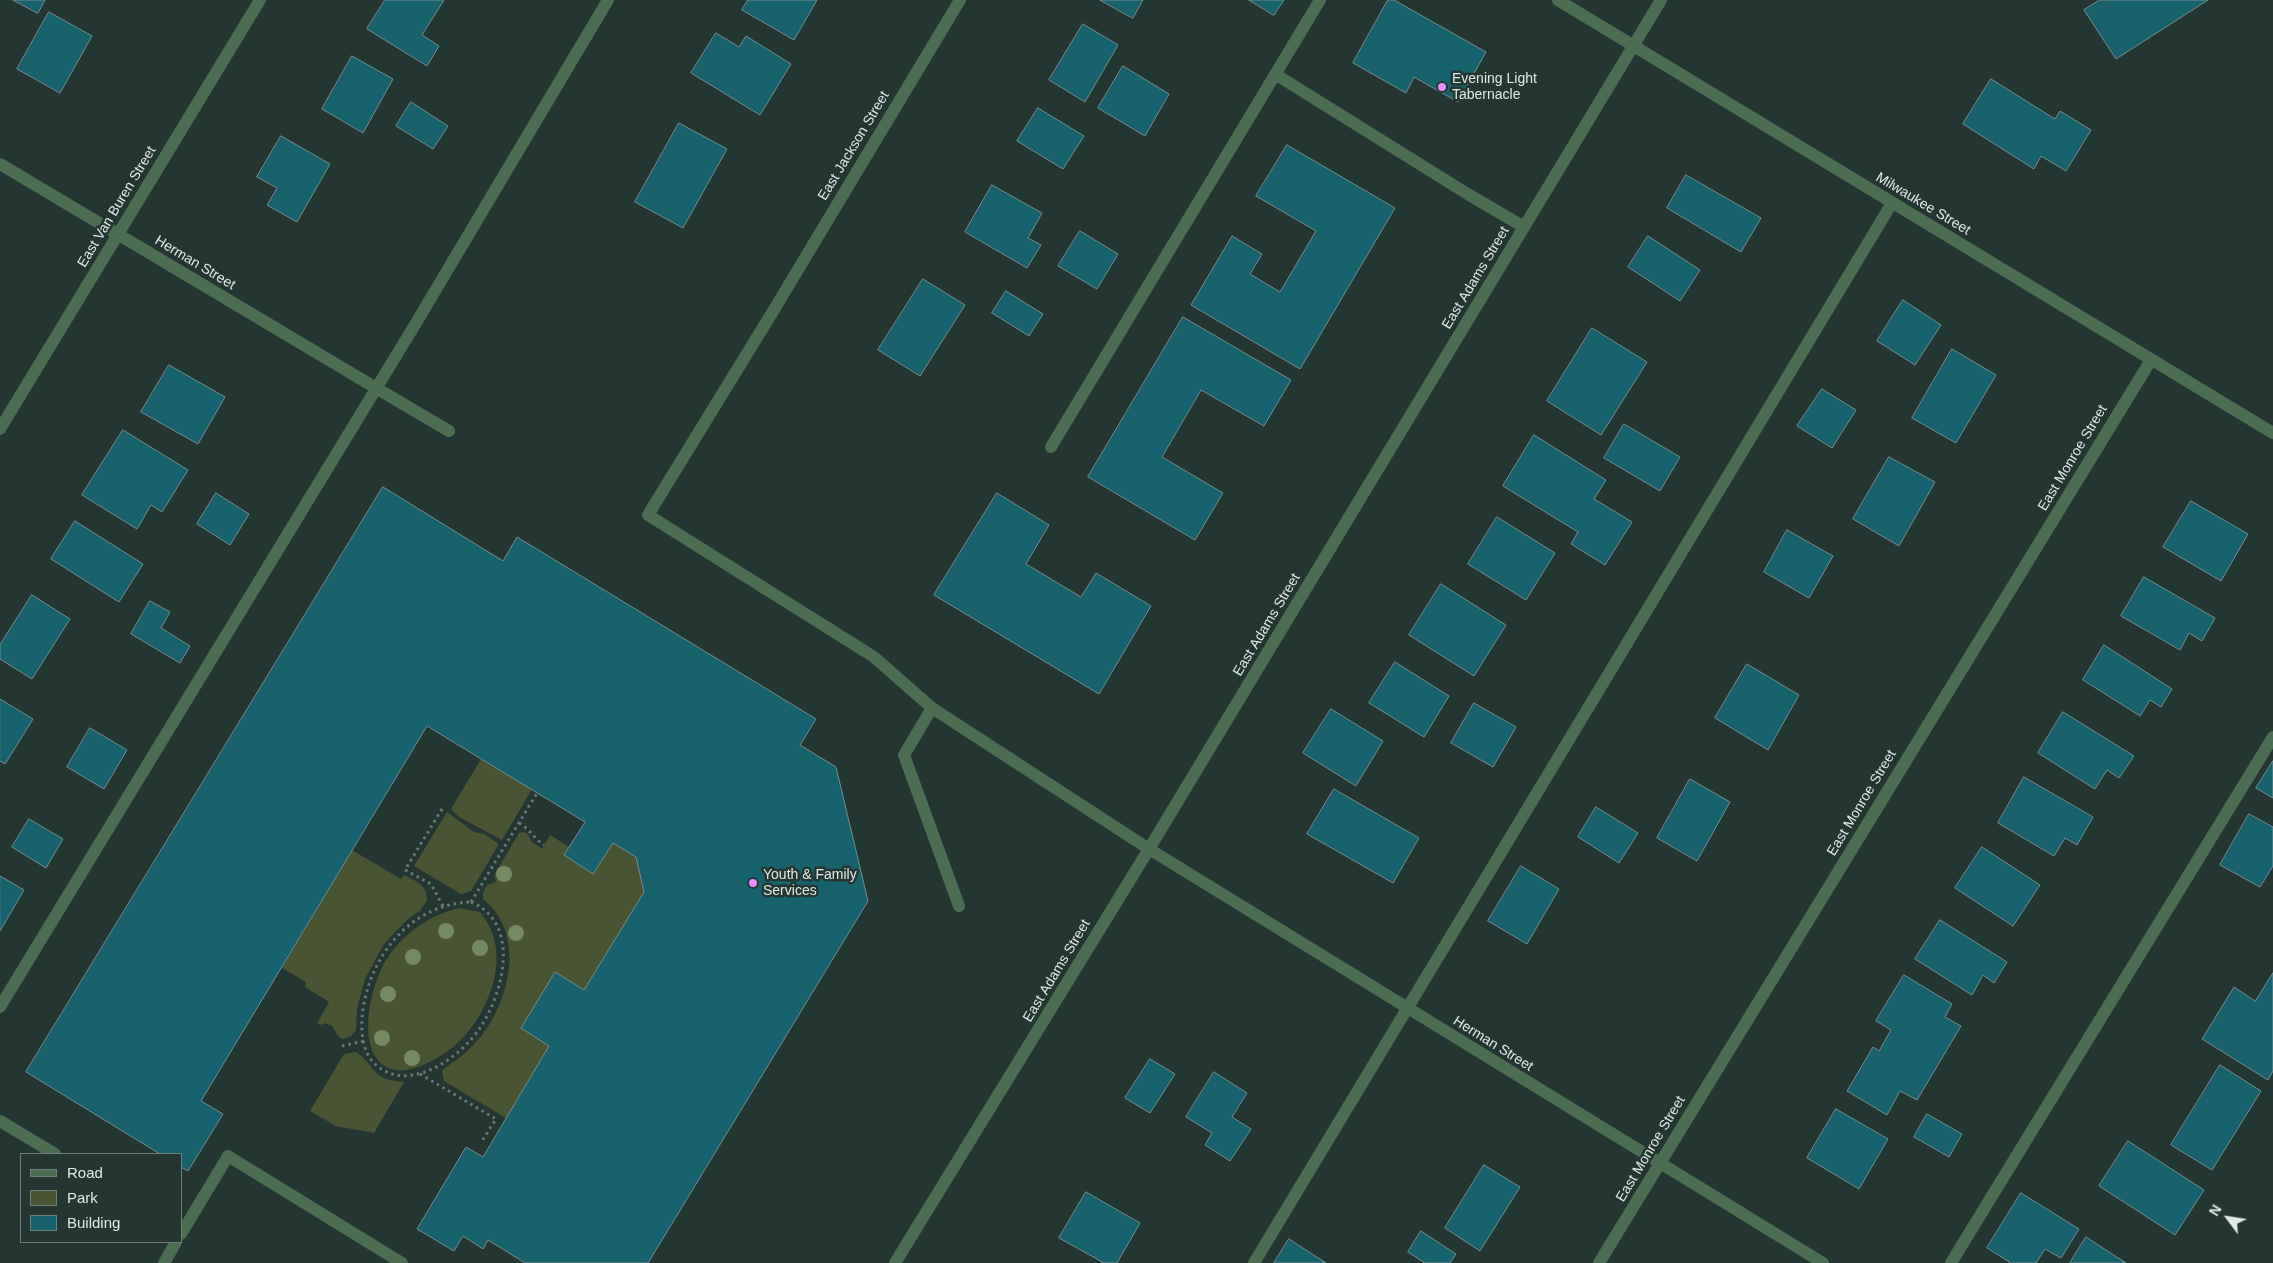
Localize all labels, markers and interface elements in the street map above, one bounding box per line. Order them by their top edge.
place label: Evening Light Tabernacle [1452,71,1537,104]
marker: Evening Light Tabernacle [1436,81,1448,93]
street label: East Jackson Street [815,88,893,204]
street label: East Van Buren Street [74,143,160,271]
street label: Milwaukee Street [1873,169,1973,239]
street label: East Adams Street [1439,224,1513,332]
street label: Herman Street [152,232,238,294]
street label: East Monroe Street [2035,402,2111,514]
street label: East Adams Street [1230,571,1304,679]
street label: East Monroe Street [1824,747,1900,859]
place label: Youth & Family Services [763,867,857,900]
marker: Youth & Family Services [747,877,759,889]
street label: East Adams Street [1020,917,1094,1025]
street label: Herman Street [1450,1013,1536,1075]
street label: East Monroe Street [1613,1093,1689,1205]
legend [20,1153,182,1243]
text: Road [67,1164,103,1181]
text: Park [67,1189,98,1206]
north arrow [2203,1193,2253,1243]
text: N [2206,1202,2225,1219]
text: Building [67,1214,120,1231]

